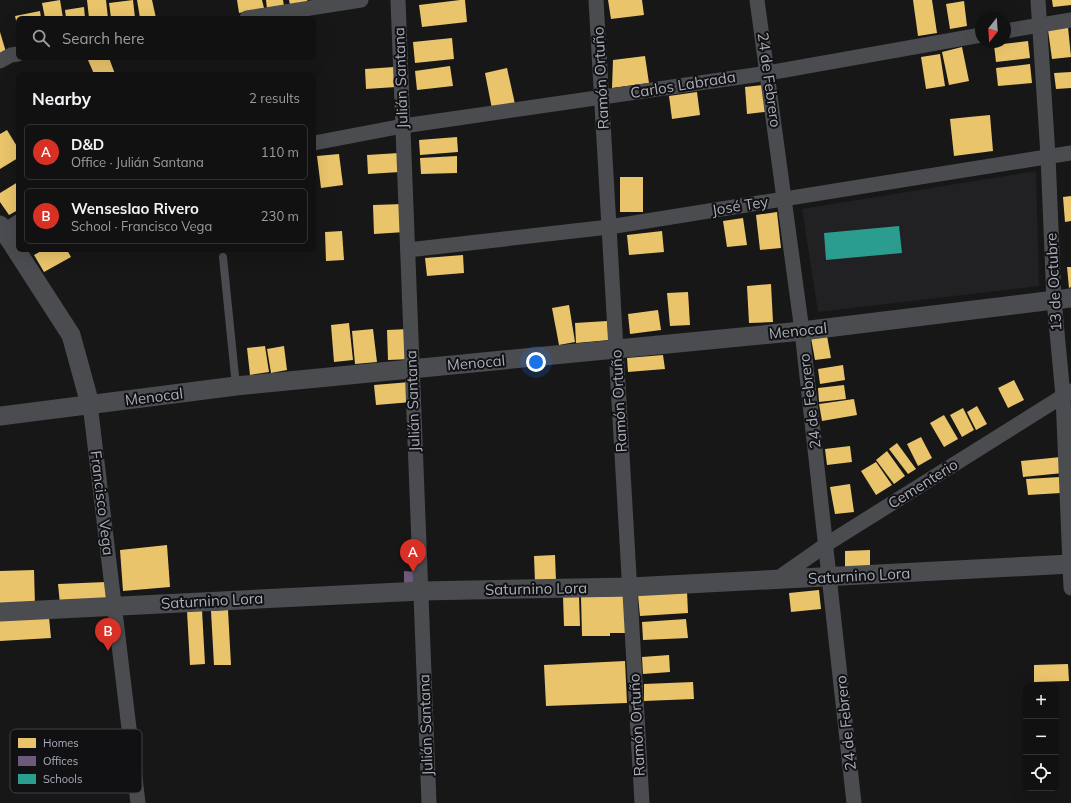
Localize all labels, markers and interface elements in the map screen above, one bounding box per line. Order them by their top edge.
north arrow [975,12,1011,48]
search box [16,16,316,60]
street label: Ramón Ortuño [588,26,613,130]
icon: search [30,27,52,49]
street label: Julián Santana [389,27,412,129]
text: Search here [62,29,144,48]
street label: 24 de Febrero [753,31,786,129]
street label: Carlos Labrada [629,67,737,102]
text: Nearby [32,88,91,109]
text: 2 results [249,90,300,106]
text: D&D [71,135,104,154]
text: A [41,144,51,160]
text: 110 m [261,144,299,160]
text: Office · Julián Santana [71,154,204,170]
street label: José Tey [710,192,770,219]
text: Wenseslao Rivero [71,199,199,218]
text: B [42,208,50,224]
text: 230 m [261,208,299,224]
text: School · Francisco Vega [71,218,212,234]
street label: 13 de Octubre [1041,232,1066,332]
street label: Menocal [768,318,828,343]
street label: Ramón Ortuño [606,349,631,453]
street label: Julián Santana [401,350,424,452]
street label: Menocal [446,350,506,375]
your location [526,352,546,372]
street label: 24 de Febrero [794,352,825,450]
street label: Menocal [124,384,184,409]
street label: Francisco Vega [87,449,118,556]
street label: Cementerio [884,455,961,513]
pin: A [400,539,426,572]
street label: Saturnino Lora [807,563,911,588]
street label: Saturnino Lora [485,578,587,599]
street label: Saturnino Lora [160,588,264,613]
pin: B [95,618,121,651]
street label: Ramón Ortuño [624,673,649,777]
street label: Julián Santana [414,674,437,776]
street label: 24 de Febrero [831,674,860,772]
map controls [1023,683,1059,791]
button: + [1023,683,1059,719]
button: − [1023,719,1059,755]
legend [10,729,142,793]
text: Homes [43,736,79,750]
text: Offices [43,754,78,768]
button: locate [1023,755,1059,791]
text: Schools [43,772,82,786]

